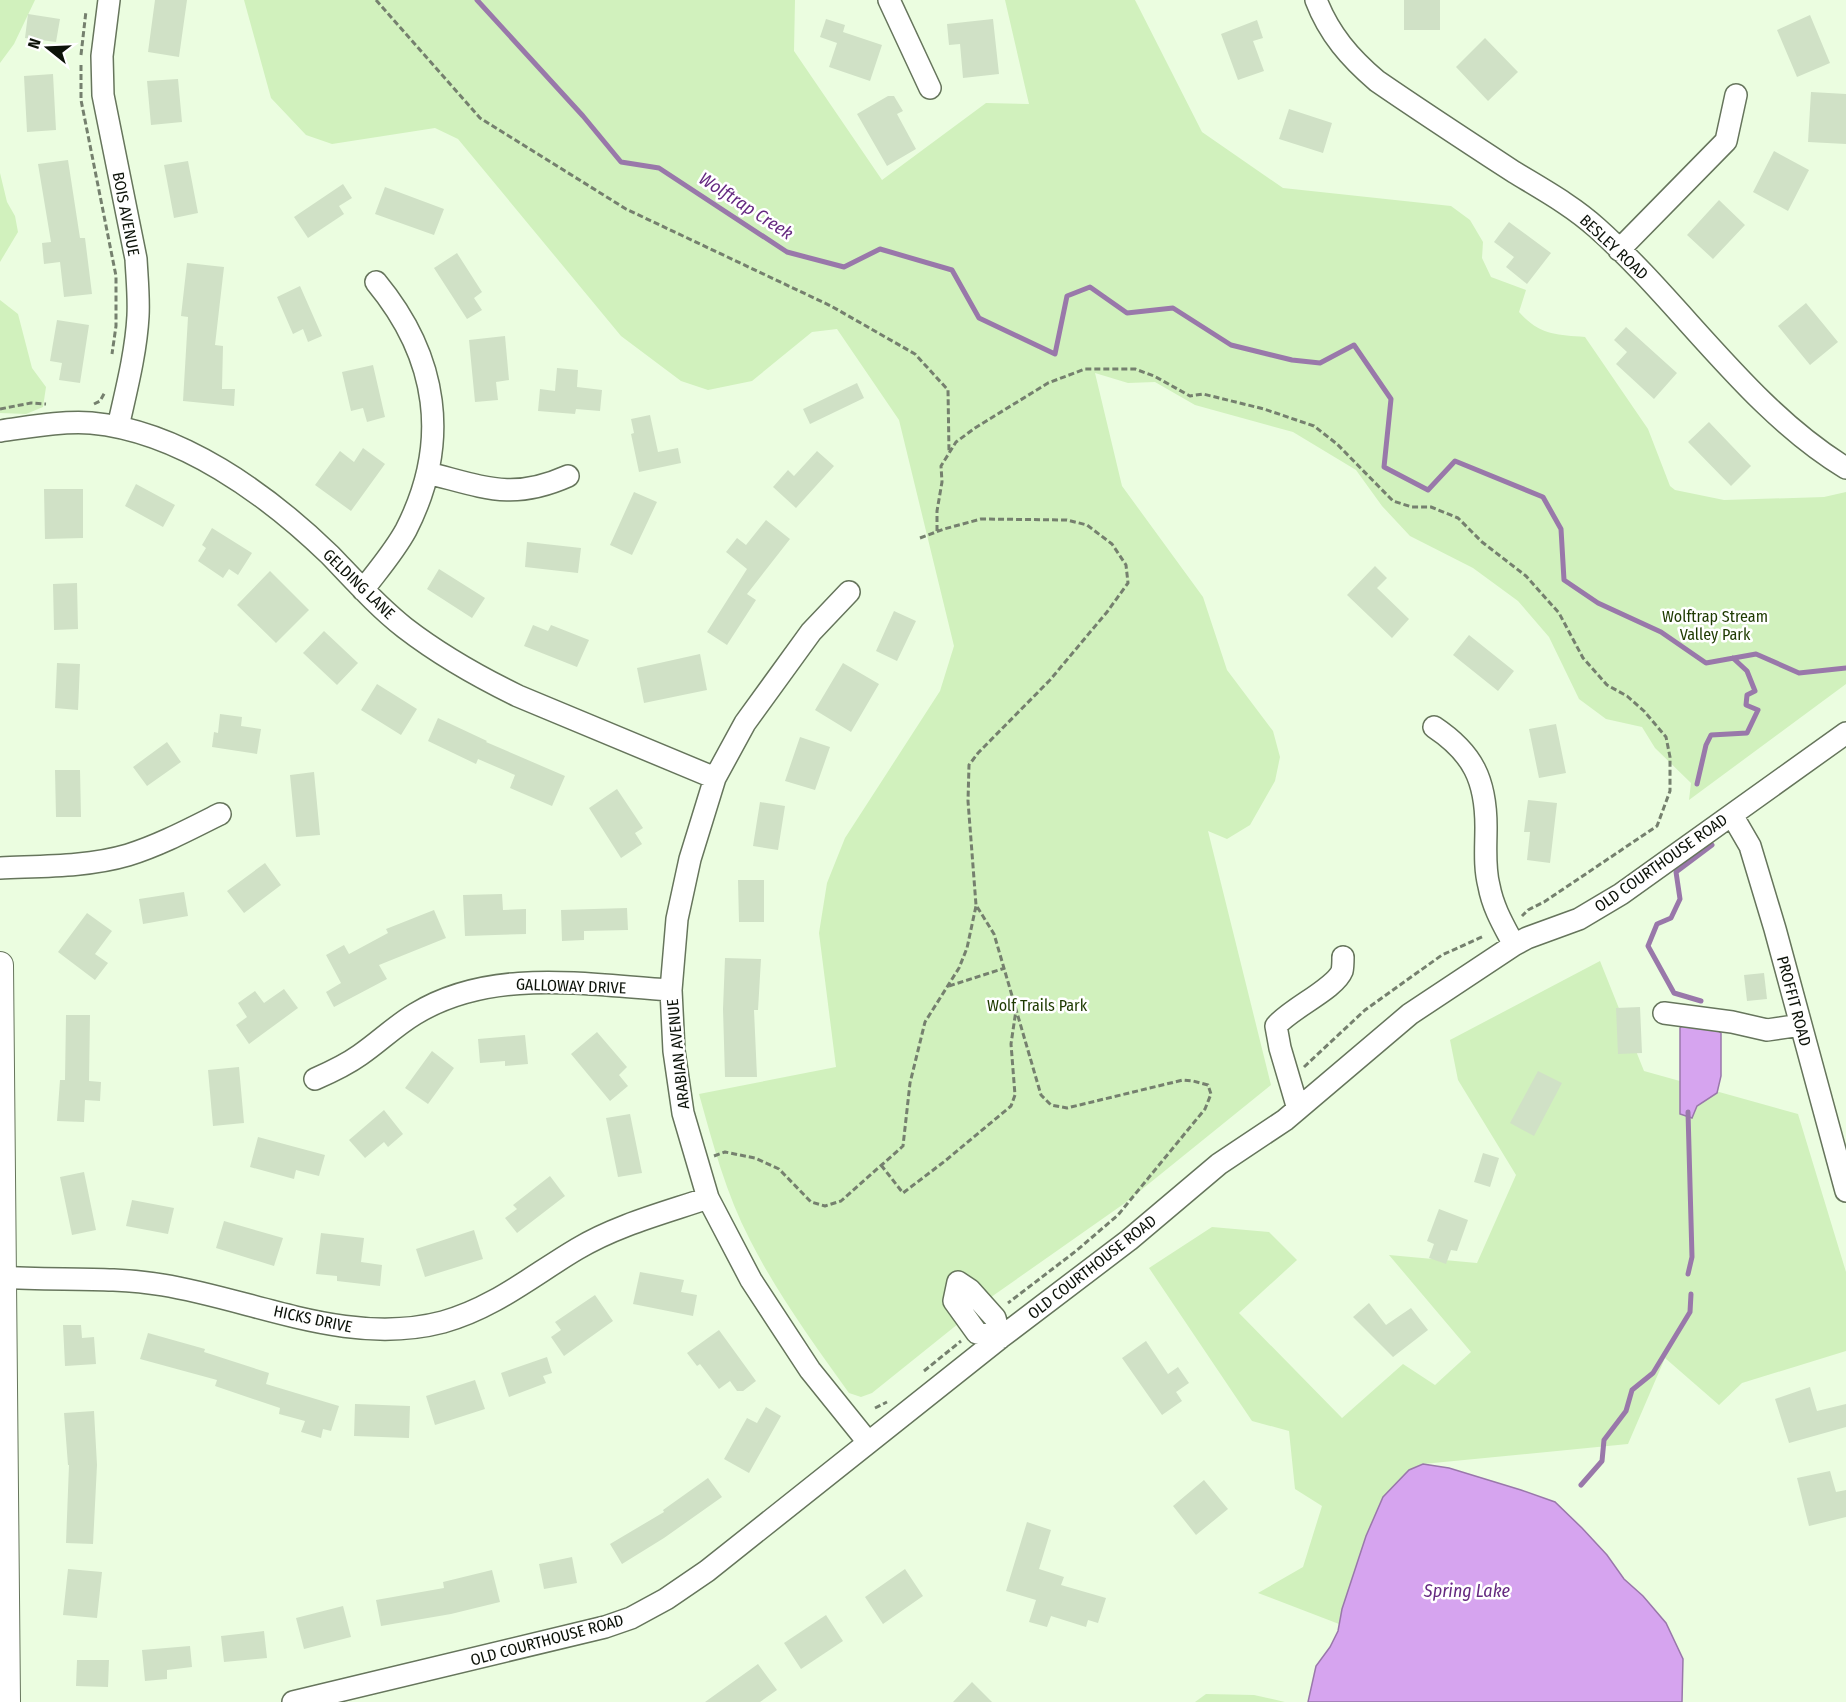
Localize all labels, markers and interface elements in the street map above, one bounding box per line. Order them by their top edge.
north arrow [18,18,78,78]
text: N [24,36,45,51]
water label: Wolftrap Creek [695,167,797,245]
street label: BOIS AVENUE [109,170,143,258]
street label: BESLEY ROAD [1576,211,1652,283]
street label: GELDING LANE [319,545,399,623]
park label: Wolftrap Stream Valley Park [1662,607,1768,644]
street label: OLD COURTHOUSE ROAD [1591,810,1731,916]
street label: PROFFIT ROAD [1773,954,1815,1048]
street label: GALLOWAY DRIVE [516,975,626,997]
park label: Wolf Trails Park [987,996,1088,1015]
street label: ARABIAN AVENUE [663,998,693,1110]
street label: OLD COURTHOUSE ROAD [1024,1211,1160,1323]
street label: HICKS DRIVE [272,1301,354,1337]
water label: Spring Lake [1423,1580,1511,1602]
street label: OLD COURTHOUSE ROAD [468,1610,626,1670]

